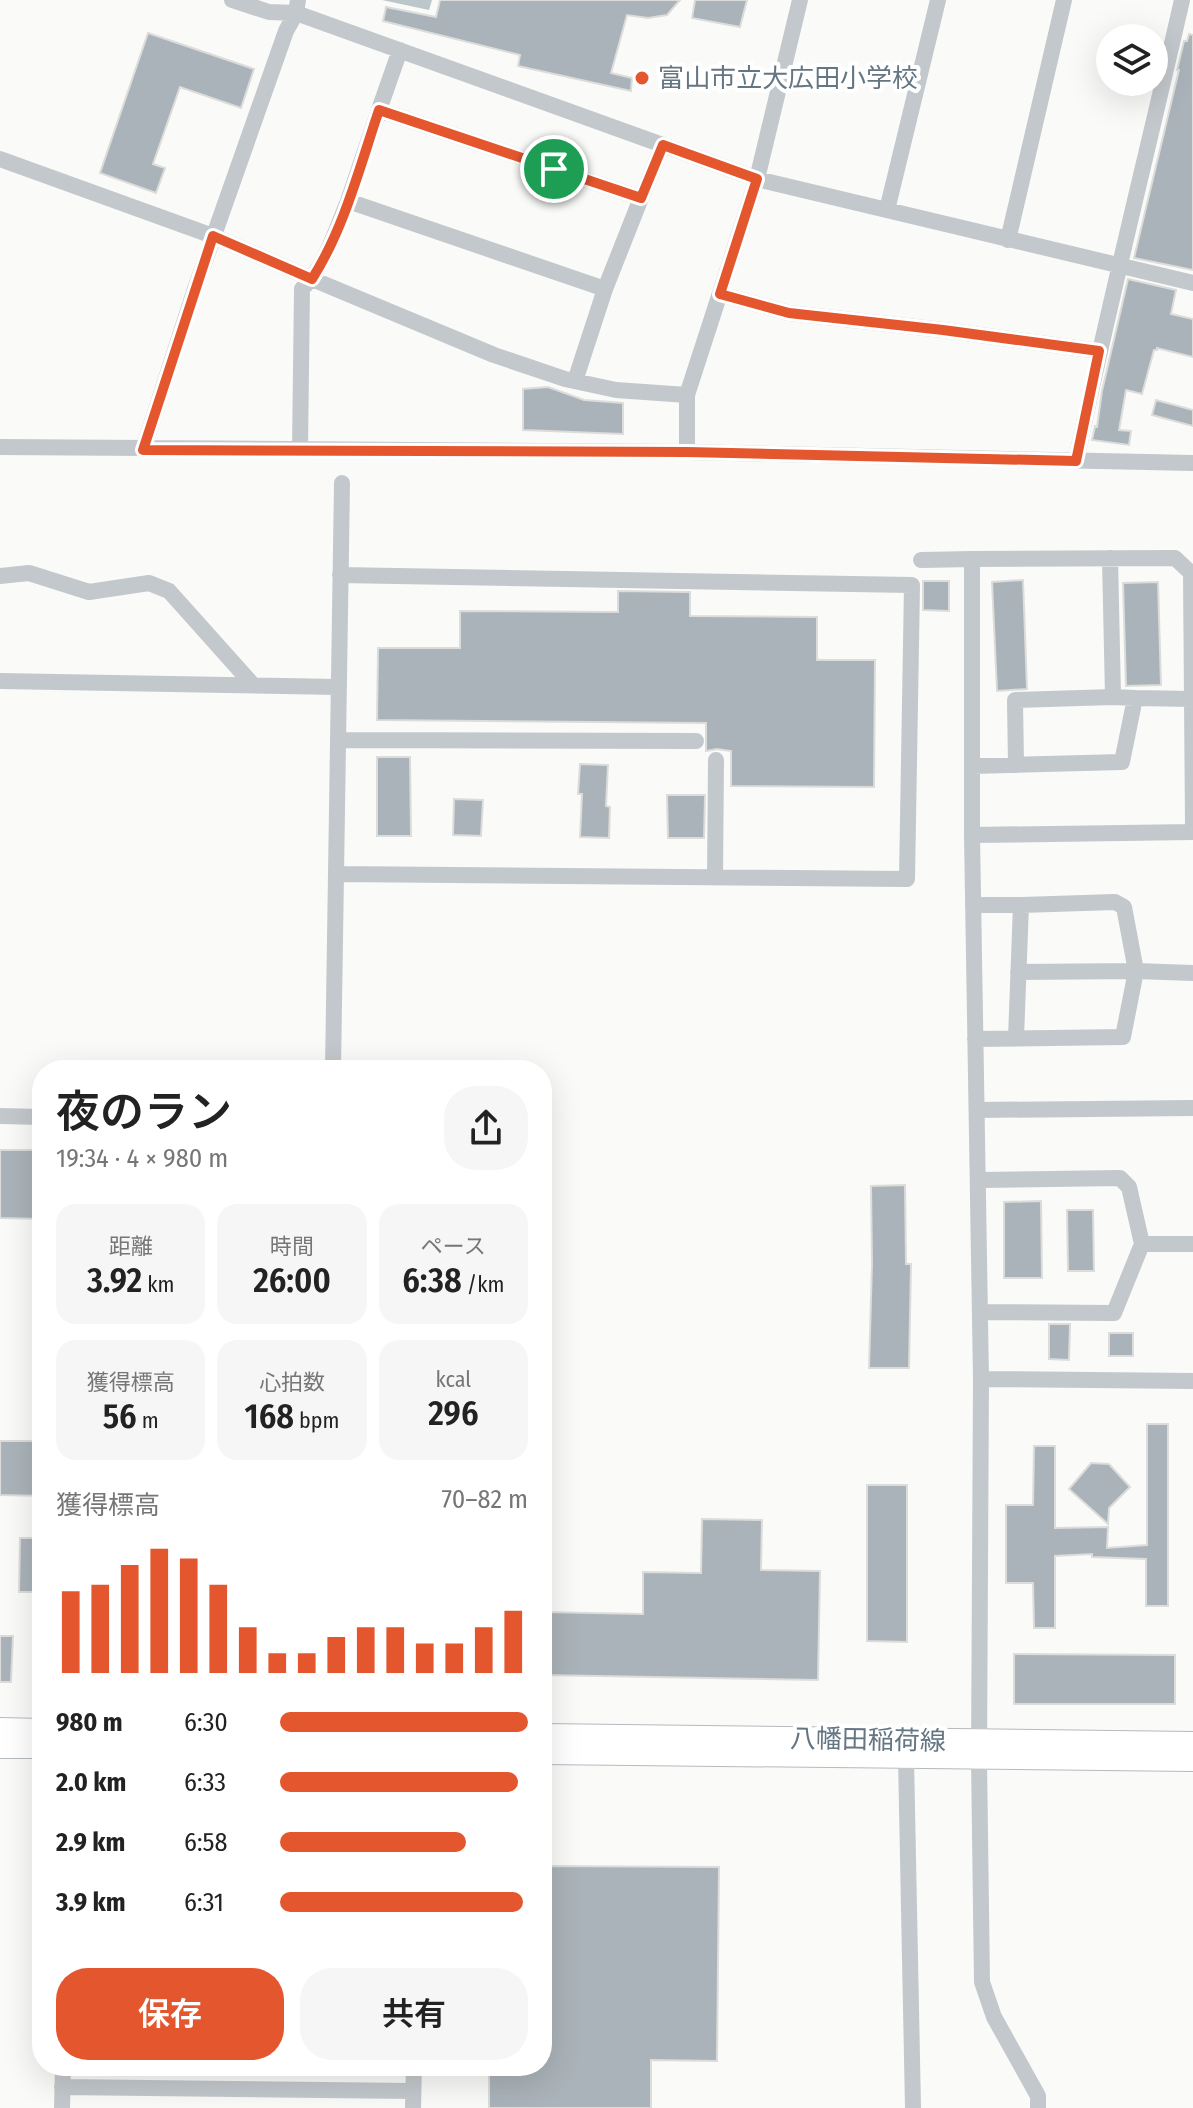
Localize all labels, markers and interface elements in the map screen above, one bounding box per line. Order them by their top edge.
map controls [1096,24,1168,96]
button: layers [1096,24,1168,96]
place label: 富山市立大広田小学校 [658,63,918,94]
marker: 富山市立大広田小学校 [633,69,651,87]
pin [520,135,588,203]
icon: arrive [532,147,576,191]
text: 夜のラン [56,1086,232,1139]
button: share [444,1086,528,1170]
text: 19:34 · 4 × 980 m [56,1143,228,1174]
text: 距離 [109,1233,153,1260]
text: 時間 [270,1233,314,1260]
text: ペース [421,1233,486,1260]
text: 3.92 [87,1260,142,1301]
text: 26:00 [253,1260,331,1301]
text: 6:38 [402,1260,462,1301]
text: km [142,1271,174,1298]
text: /km [462,1271,504,1298]
text: kcal [436,1366,471,1393]
text: 獲得標高 [87,1369,175,1396]
text: 心拍数 [259,1369,325,1396]
text: 296 [428,1393,478,1434]
text: 56 [103,1396,137,1437]
text: 168 [245,1396,294,1437]
text: m [137,1407,159,1434]
text: bpm [294,1407,339,1434]
text: 70–82 m [441,1484,528,1515]
text: 獲得標高 [56,1490,160,1521]
text: 980 m [56,1707,123,1738]
text: 6:30 [184,1707,228,1738]
street label: 八幡田稲荷線 [790,1723,946,1757]
text: 2.0 km [56,1767,126,1798]
text: 6:33 [184,1767,226,1798]
text: 2.9 km [56,1827,125,1858]
text: 6:58 [184,1827,227,1858]
text: 3.9 km [56,1887,126,1918]
text: 6:31 [184,1887,224,1918]
button: 保存 [56,1968,284,2060]
button: 共有 [300,1968,528,2060]

